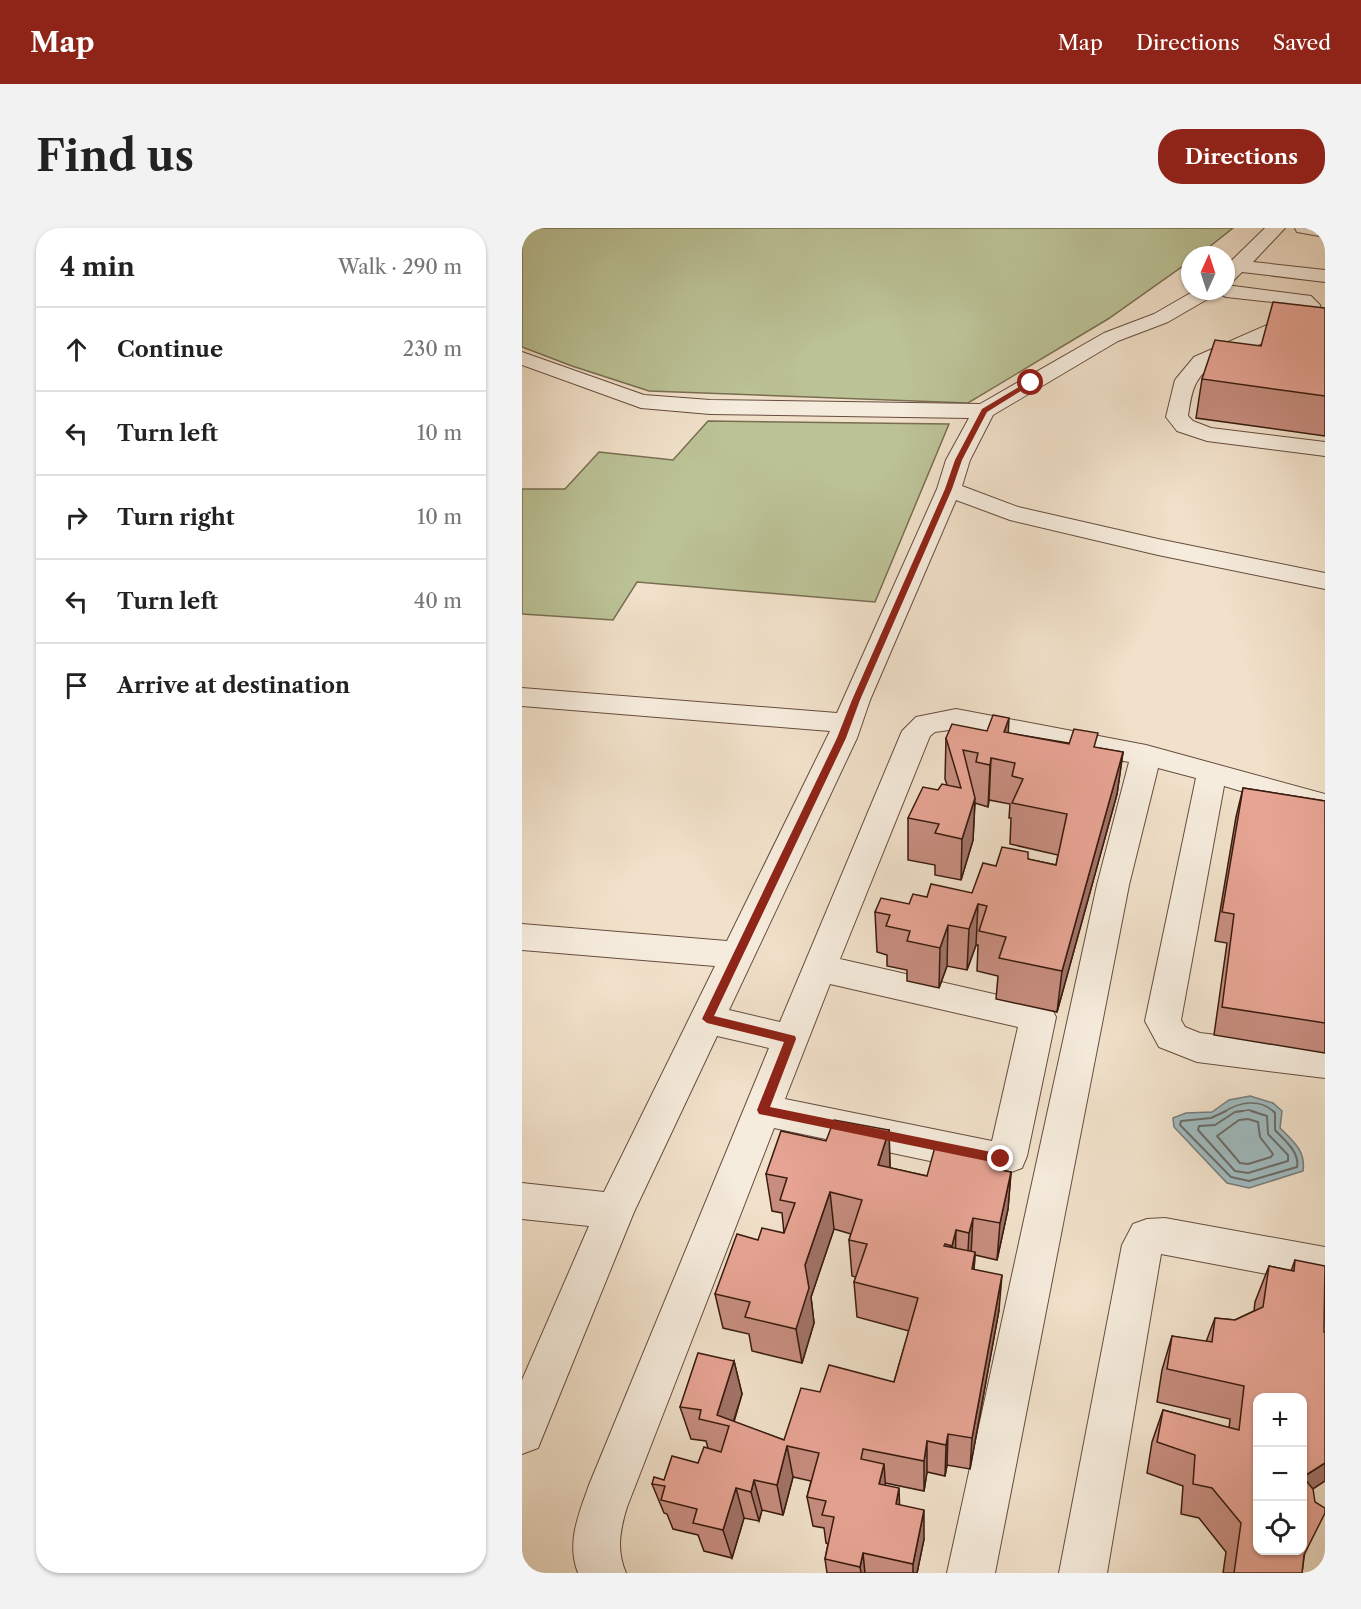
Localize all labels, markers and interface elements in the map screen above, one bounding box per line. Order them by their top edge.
text: Map [30,25,94,59]
text: Map [1058,30,1103,55]
text: Directions [1136,30,1240,55]
text: Saved [1273,30,1331,55]
button: Directions [1158,129,1325,184]
text: Find us [36,130,194,182]
north arrow [1181,246,1235,300]
text: 4 min [60,251,135,283]
text: Walk · 290 m [338,255,462,279]
icon: ahead [60,333,93,366]
text: Continue [117,336,223,363]
text: 230 m [403,337,462,361]
route start [1017,369,1043,395]
icon: left [60,417,93,450]
text: Turn left [117,420,218,447]
text: 10 m [417,421,462,445]
icon: right [60,501,93,534]
text: Turn right [117,504,235,531]
text: 10 m [417,505,462,529]
icon: left [60,585,93,618]
text: Turn left [117,588,218,615]
text: 40 m [414,589,462,613]
icon: arrive [60,669,93,702]
text: Arrive at destination [117,672,350,699]
route end [987,1145,1013,1171]
map controls [1253,1393,1307,1555]
button: + [1253,1393,1307,1447]
button: − [1253,1447,1307,1501]
button: locate [1253,1501,1307,1555]

